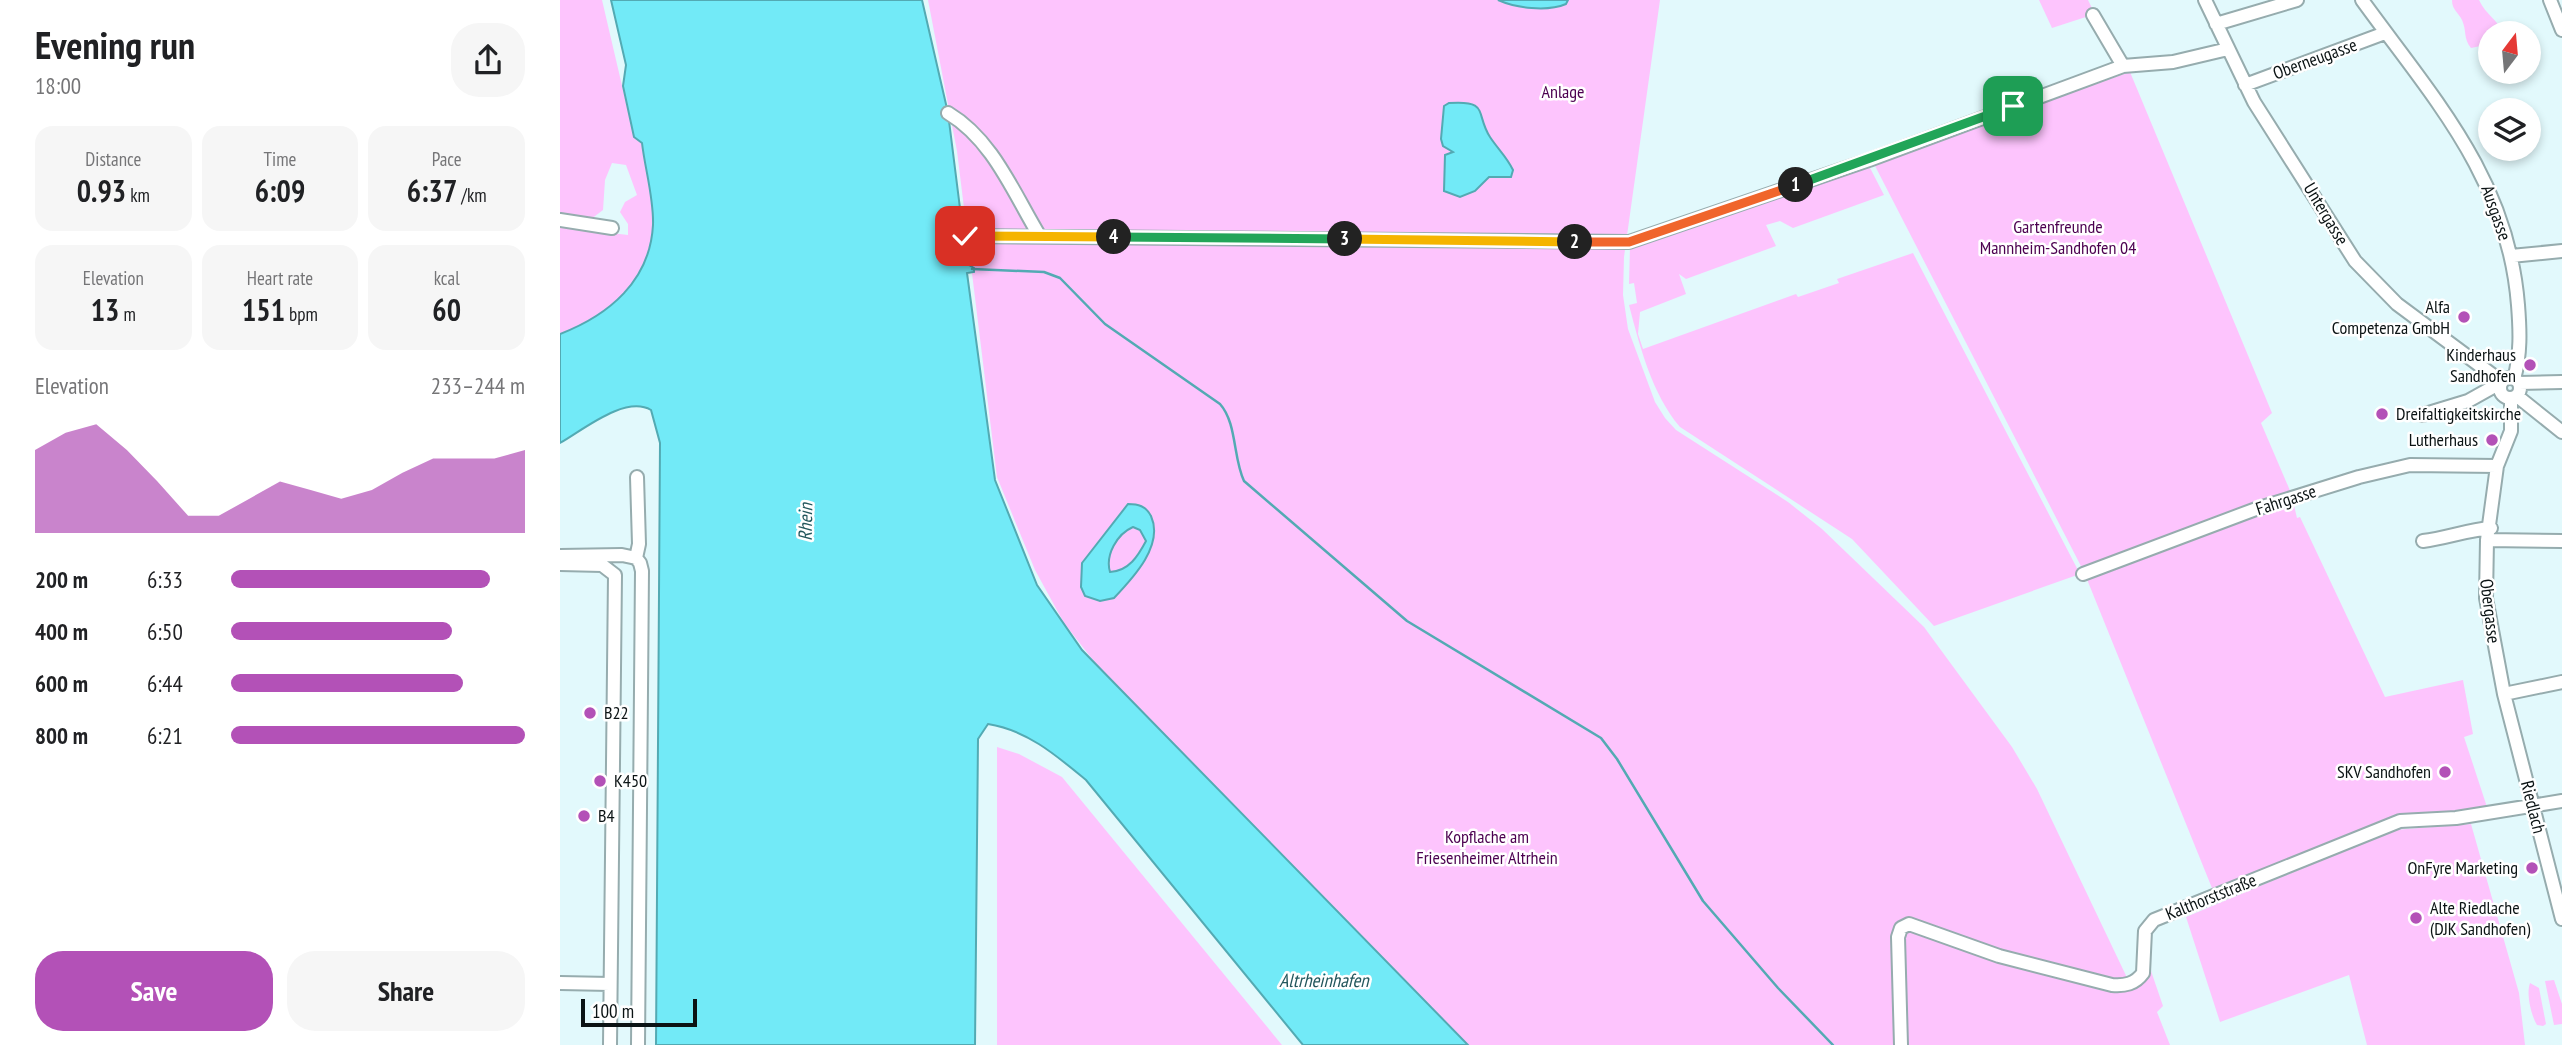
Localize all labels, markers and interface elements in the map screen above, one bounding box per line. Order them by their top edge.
text: Evening run [35,20,195,69]
north arrow [2478,21,2541,84]
map controls [2478,21,2541,161]
button: share [451,23,525,97]
street label: Oberneugasse [2270,33,2360,84]
text: 18:00 [35,71,81,100]
pin [1983,76,2043,136]
park label: Anlage [1541,80,1585,103]
icon: arrive [1994,87,2032,125]
button: layers [2478,98,2541,161]
text: Distance [85,147,141,171]
text: Time [264,147,296,171]
text: Pace [432,147,462,171]
pin: 1 [1778,168,1814,202]
text: 0.93 [77,171,126,210]
text: 6:09 [255,171,305,210]
text: 6:37 [407,171,457,210]
text: 1 [1791,172,1800,196]
street label: Untergasse [2299,178,2354,249]
street label: Ausgasse [2476,182,2517,244]
text: km [126,183,150,207]
text: /km [457,183,487,207]
pin [935,206,995,266]
park label: Gartenfreunde Mannheim-Sandhofen 04 [1980,215,2136,259]
icon: check [946,217,984,255]
pin: 4 [1096,219,1132,254]
pin: 3 [1328,222,1362,256]
text: 4 [1109,224,1118,248]
pin: 2 [1558,224,1592,260]
text: 3 [1340,226,1349,250]
text: 2 [1570,229,1579,253]
text: Elevation [83,266,144,290]
text: Heart rate [247,266,313,290]
text: kcal [434,266,460,290]
text: 13 [91,290,119,329]
text: 151 [242,290,285,329]
text: 60 [432,290,461,329]
place label: Alfa Competenza GmbH [2332,295,2450,339]
text: m [119,302,136,326]
text: bpm [285,302,318,326]
marker: Alfa Competenza GmbH [2456,309,2472,325]
place label: Kinderhaus Sandhofen [2446,343,2516,387]
marker: Kinderhaus Sandhofen [2522,357,2538,373]
text: Elevation [35,371,109,400]
text: 233–244 m [431,371,525,400]
place label: Dreifaltigkeitskirche [2396,402,2521,425]
marker: Dreifaltigkeitskirche [2374,406,2390,422]
place label: Lutherhaus [2409,428,2478,451]
marker: Lutherhaus [2484,432,2500,448]
street label: Fahrgasse [2253,479,2319,520]
water label: Rhein [793,501,817,541]
text: 200 m [35,565,88,594]
text: 6:33 [147,565,183,594]
street label: Obergasse [2475,577,2506,644]
text: 400 m [35,617,88,646]
text: 6:50 [147,617,183,646]
text: 600 m [35,669,88,698]
text: 6:44 [147,669,183,698]
place label: B22 [604,701,629,724]
marker: B22 [582,705,598,721]
text: 800 m [35,721,88,750]
text: 6:21 [147,721,183,750]
place label: SKV Sandhofen [2337,760,2431,783]
marker: SKV Sandhofen [2437,764,2453,780]
place label: K450 [614,769,647,792]
marker: K450 [592,773,608,789]
street label: Riedlach [2516,778,2551,836]
place label: B4 [598,804,615,827]
marker: B4 [576,808,592,824]
park label: Kopflache am Friesenheimer Altrhein [1416,825,1558,869]
place label: OnFyre Marketing [2407,856,2518,879]
marker: OnFyre Marketing [2524,860,2540,876]
street label: Kalthorststraße [2162,868,2260,925]
place label: Alte Riedlache (DJK Sandhofen) [2430,896,2531,940]
marker: Alte Riedlache (DJK Sandhofen) [2408,910,2424,926]
button: Save [35,951,273,1031]
button: Share [287,951,525,1031]
water label: Altrheinhafen [1279,968,1370,992]
scale bar [581,996,696,1028]
text: 100 m [592,999,634,1023]

